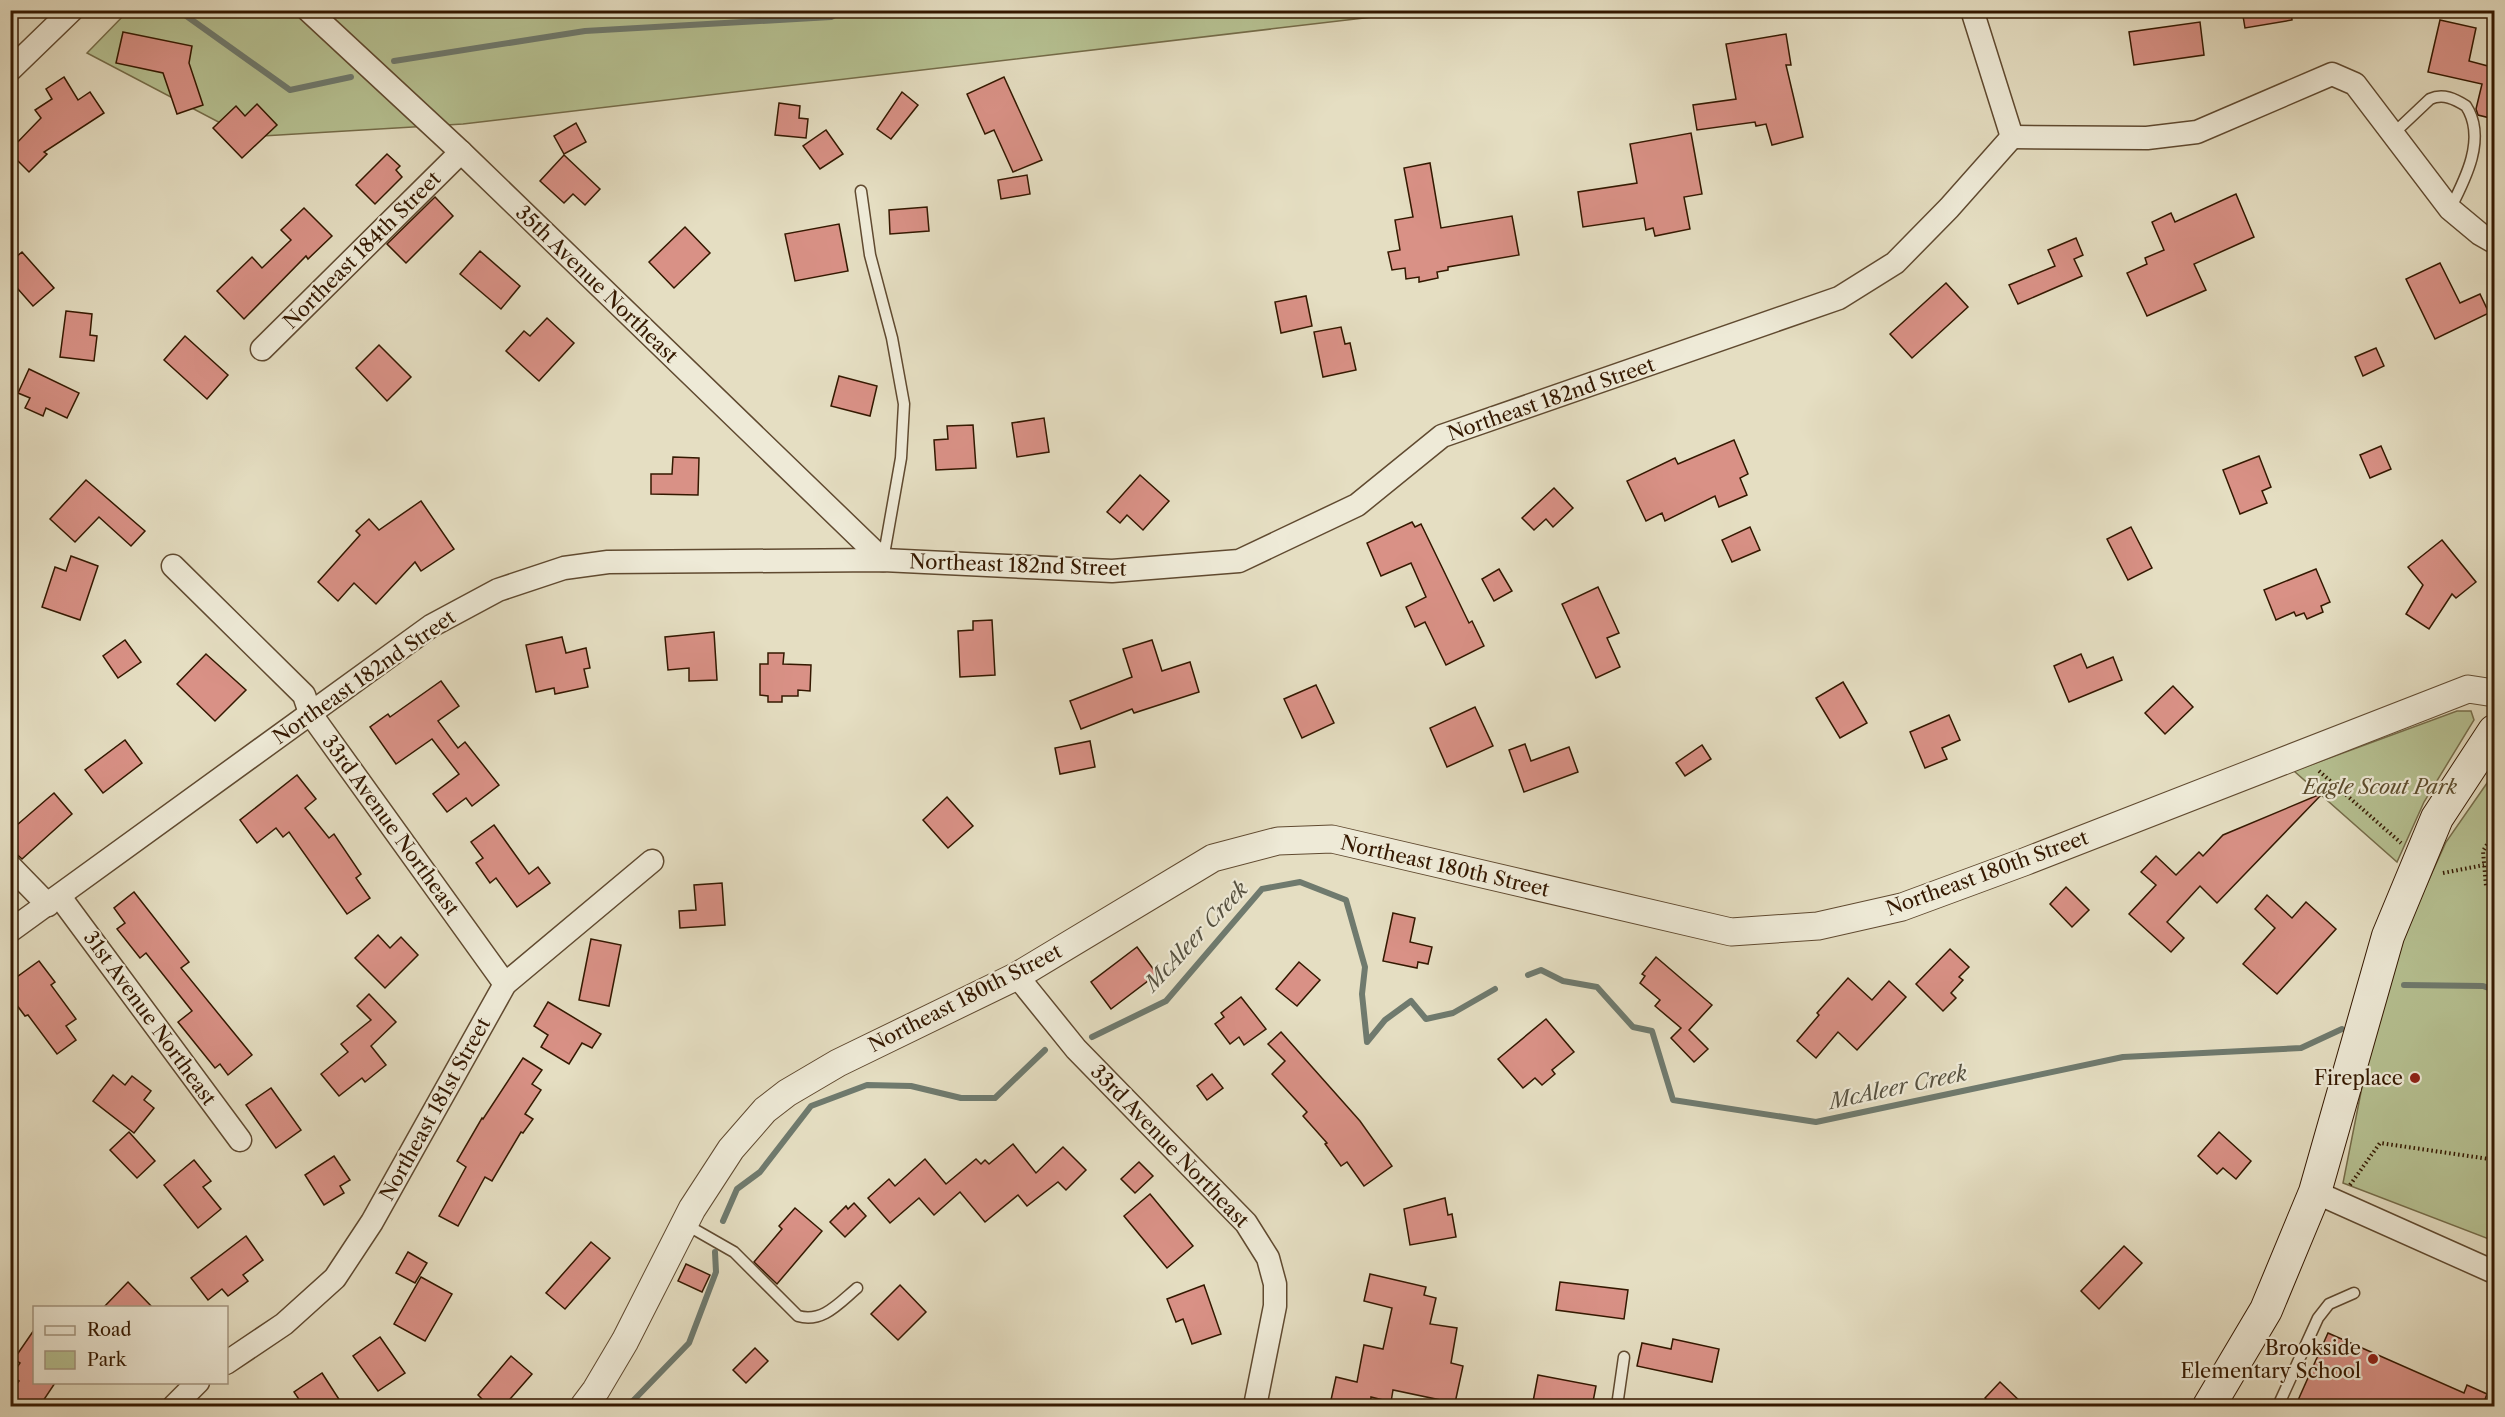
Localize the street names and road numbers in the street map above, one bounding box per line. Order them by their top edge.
street label: Northeast 184th Street [278,166,446,334]
street label: 35th Avenue Northeast [511,200,683,368]
street label: Northeast 182nd Street [1444,352,1658,446]
street label: Northeast 182nd Street [909,549,1127,581]
street label: Northeast 182nd Street [268,605,460,749]
street label: 33rd Avenue Northeast [318,730,464,920]
street label: Northeast 180th Street [1883,825,2091,921]
street label: Northeast 180th Street [1338,830,1552,902]
street label: 31st Avenue Northeast [79,926,221,1110]
street label: Northeast 180th Street [864,939,1066,1057]
street label: Northeast 181st Street [375,1013,495,1205]
street label: 33rd Avenue Northeast [1086,1060,1254,1232]

